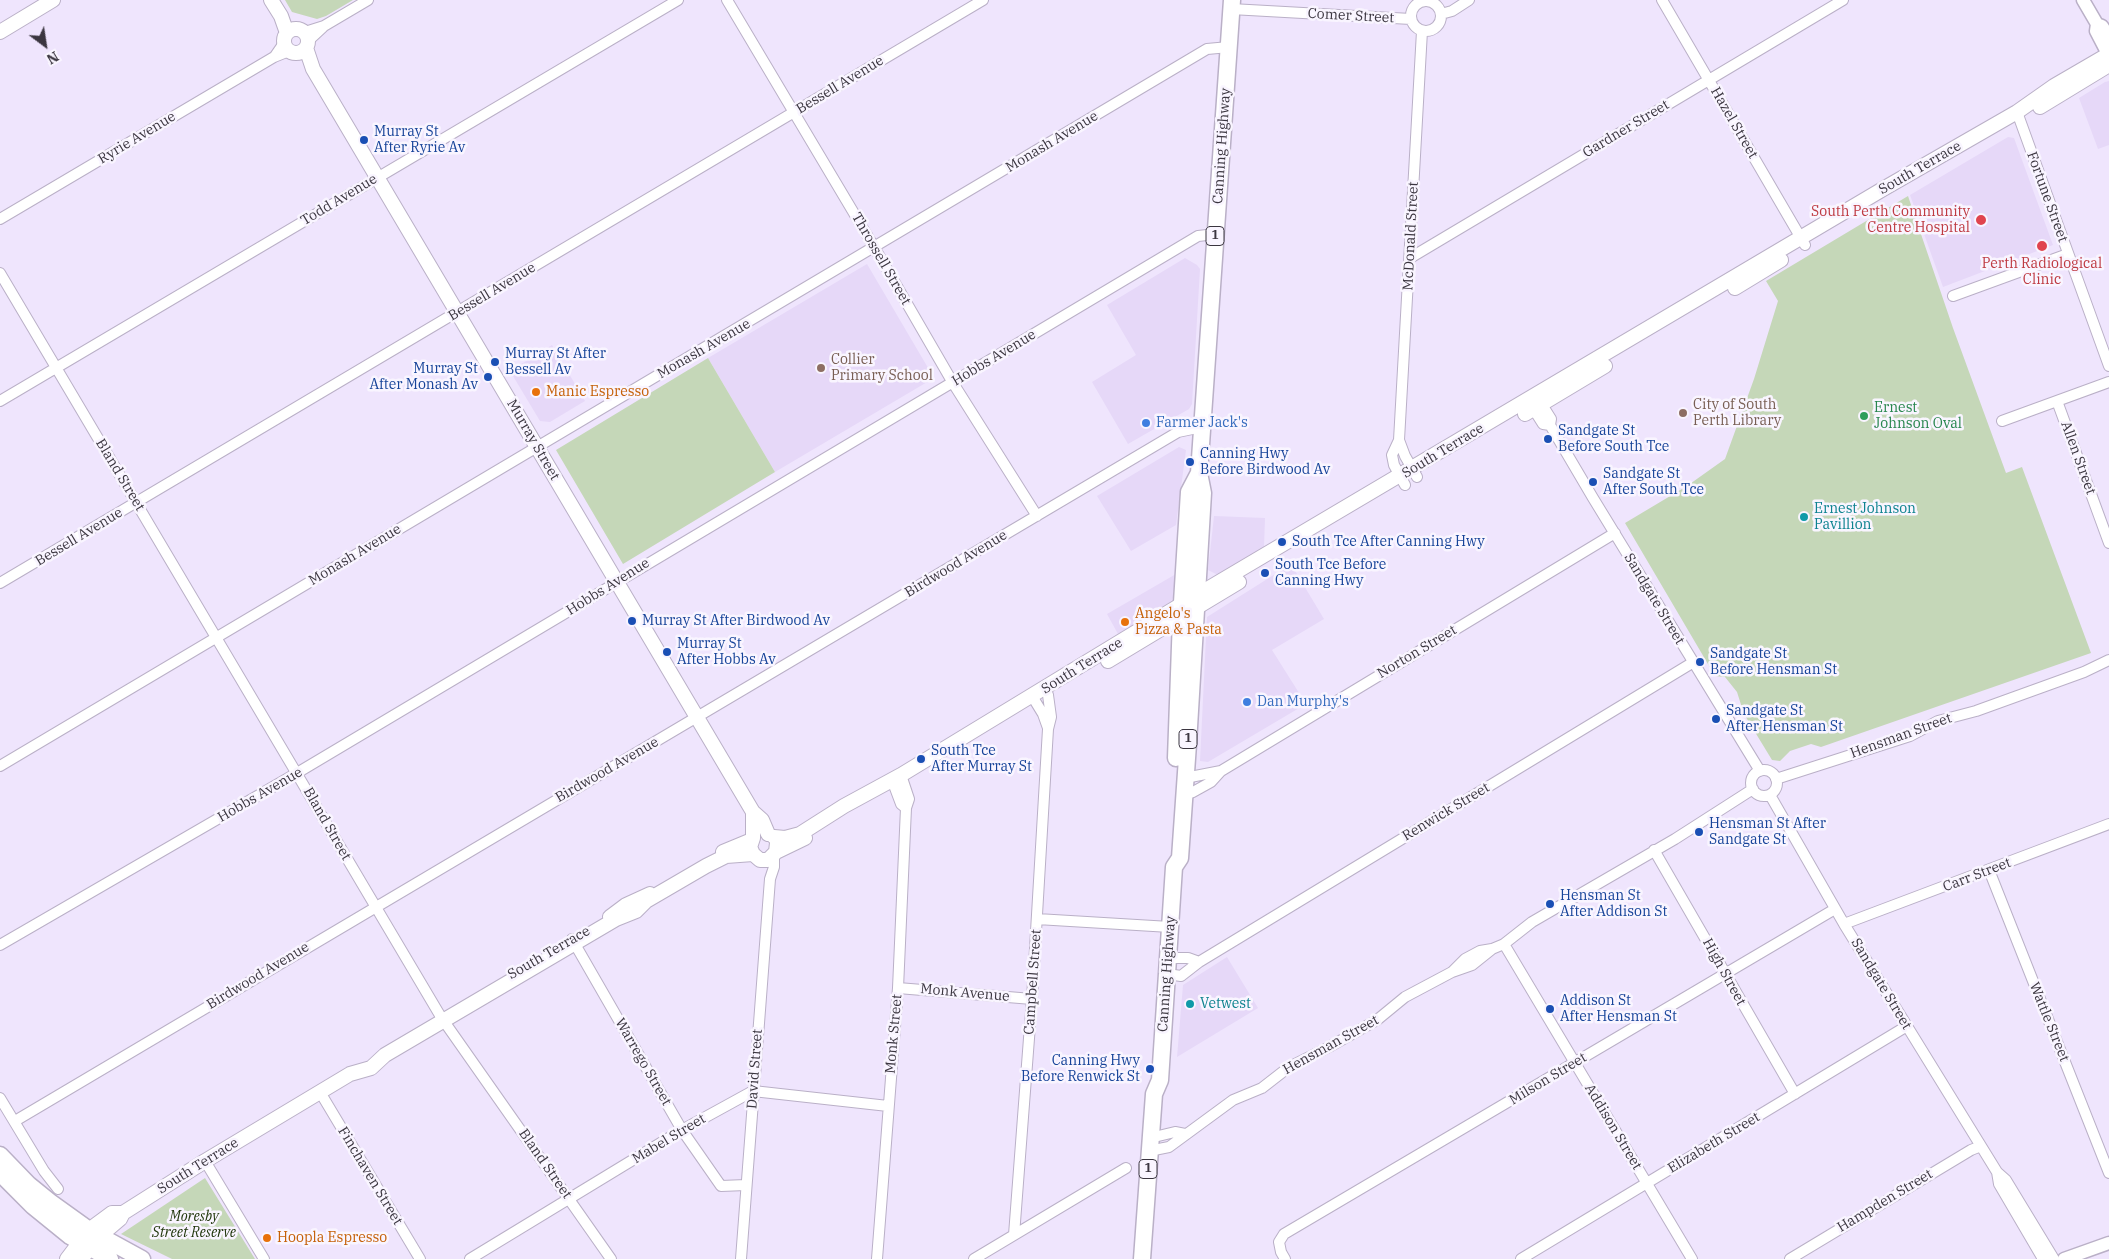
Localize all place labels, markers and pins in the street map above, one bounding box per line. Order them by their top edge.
place label: Murray St After Ryrie Av [374,124,465,156]
marker: Murray St After Ryrie Av [358,134,370,146]
place label: South Perth Community Centre Hospital [1811,204,1970,236]
marker: South Perth Community Centre Hospital [1974,213,1988,227]
marker: Perth Radiological Clinic [2035,239,2049,253]
place label: Perth Radiological Clinic [1982,256,2102,288]
place label: Murray St After Bessell Av [505,346,606,378]
place label: Collier Primary School [831,352,933,384]
marker: Murray St After Bessell Av [489,356,501,368]
place label: Murray St After Monash Av [369,361,478,394]
marker: Collier Primary School [815,362,827,374]
marker: Murray St After Monash Av [482,371,494,383]
place label: Manic Espresso [546,384,649,400]
marker: Manic Espresso [530,386,542,398]
place label: City of South Perth Library [1693,397,1781,430]
place label: Ernest Johnson Oval [1874,400,1962,432]
marker: City of South Perth Library [1677,407,1689,419]
marker: Ernest Johnson Oval [1858,410,1870,422]
place label: Farmer Jack's [1156,415,1248,431]
marker: Farmer Jack's [1140,417,1152,429]
place label: Sandgate St Before South Tce [1558,423,1669,456]
marker: Sandgate St Before South Tce [1542,433,1554,445]
place label: Canning Hwy Before Birdwood Av [1200,446,1330,478]
marker: Canning Hwy Before Birdwood Av [1184,456,1196,468]
place label: Sandgate St After South Tce [1603,466,1704,498]
marker: Sandgate St After South Tce [1587,476,1599,488]
place label: Ernest Johnson Pavillion [1814,501,1916,534]
marker: Ernest Johnson Pavillion [1798,511,1810,523]
place label: South Tce After Canning Hwy [1292,534,1485,550]
marker: South Tce After Canning Hwy [1276,536,1288,548]
place label: South Tce Before Canning Hwy [1275,557,1386,590]
marker: South Tce Before Canning Hwy [1259,567,1271,579]
place label: Angelo's Pizza & Pasta [1135,606,1222,638]
place label: Murray St After Birdwood Av [642,613,830,629]
marker: Murray St After Birdwood Av [626,615,638,627]
marker: Angelo's Pizza & Pasta [1119,616,1131,628]
place label: Murray St After Hobbs Av [677,636,776,669]
marker: Murray St After Hobbs Av [661,646,673,658]
place label: Sandgate St Before Hensman St [1710,646,1837,679]
marker: Sandgate St Before Hensman St [1694,656,1706,668]
place label: Dan Murphy's [1257,694,1349,710]
marker: Dan Murphy's [1241,696,1253,708]
place label: Sandgate St After Hensman St [1726,703,1843,736]
marker: Sandgate St After Hensman St [1710,713,1722,725]
place label: South Tce After Murray St [931,743,1032,776]
marker: South Tce After Murray St [915,753,927,765]
place label: Hensman St After Sandgate St [1709,816,1826,849]
marker: Hensman St After Sandgate St [1693,826,1705,838]
place label: Hensman St After Addison St [1560,888,1667,920]
marker: Hensman St After Addison St [1544,898,1556,910]
place label: Addison St After Hensman St [1560,993,1677,1026]
place label: Vetwest [1200,996,1251,1012]
marker: Vetwest [1184,998,1196,1010]
marker: Addison St After Hensman St [1544,1003,1556,1015]
place label: Canning Hwy Before Renwick St [1021,1053,1140,1086]
marker: Canning Hwy Before Renwick St [1144,1063,1156,1075]
place label: Hoopla Espresso [277,1230,387,1246]
marker: Hoopla Espresso [261,1232,273,1244]

